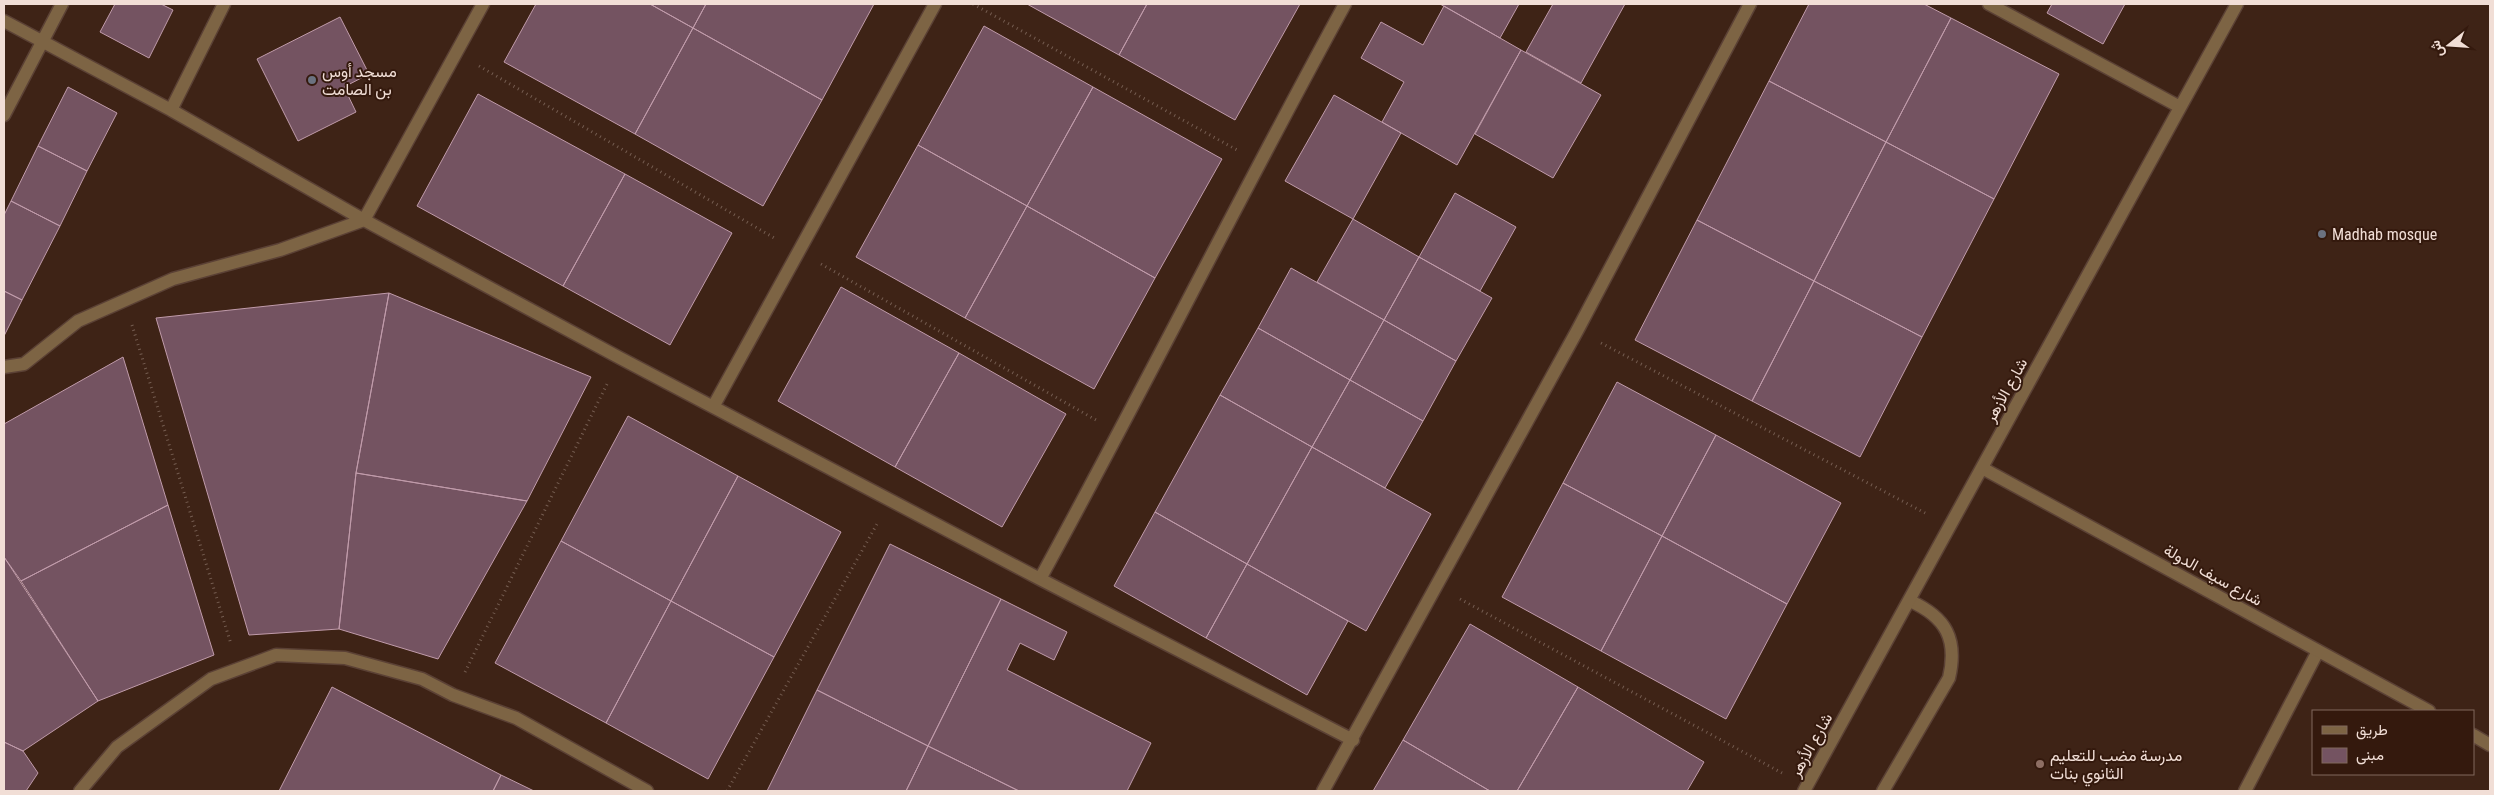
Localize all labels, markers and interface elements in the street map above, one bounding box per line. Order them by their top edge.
north arrow [2424,20,2474,70]
text: ش [2426,38,2448,59]
place label: مسجد أوس بن الصامت [322,62,397,100]
marker: مسجد أوس بن الصامت [306,74,318,86]
place label: Madhab mosque [2332,225,2437,244]
marker: Madhab mosque [2316,228,2328,240]
street label: شارع الأزهر [1980,355,2033,427]
street label: شارع سيف الدولة [2159,540,2266,612]
street label: شارع الأزهر [1785,710,1838,782]
legend [2312,710,2474,775]
text: طريق [2356,721,2388,740]
place label: مدرسة مضب للتعليم الثانوي بنات [2050,746,2182,787]
text: مبنى [2356,746,2384,765]
marker: مدرسة مضب للتعليم الثانوي بنات [2034,758,2046,770]

